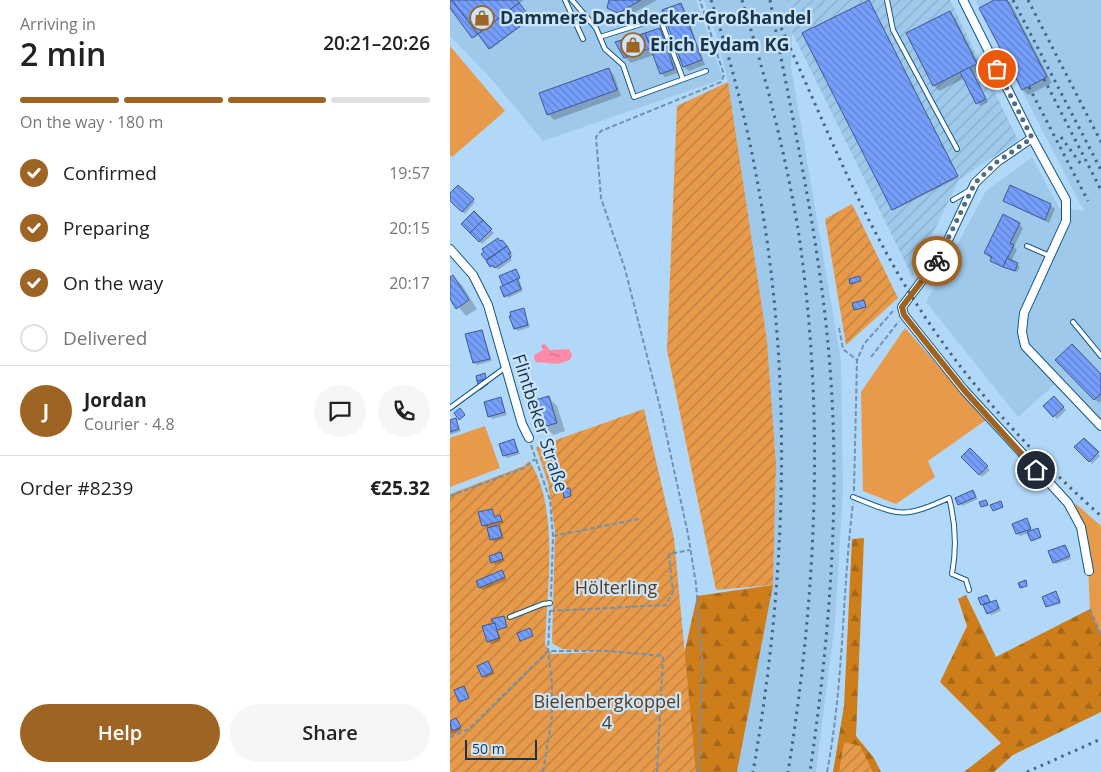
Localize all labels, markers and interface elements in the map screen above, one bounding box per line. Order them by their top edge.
shop icon: Dammers Dachdecker-Großhandel [469,5,495,31]
place label: Dammers Dachdecker-Großhandel [500,5,812,29]
text: Arriving in [20,13,96,35]
text: 20:21–20:26 [323,30,430,56]
text: 2 min [20,32,106,75]
shop icon: Erich Eydam KG [620,32,646,58]
place label: Erich Eydam KG [650,32,789,56]
pin [976,48,1018,90]
icon: bag [983,55,1011,83]
text: On the way · 180 m [20,111,163,133]
icon: check [20,159,48,187]
text: Confirmed [63,160,157,186]
text: 19:57 [389,162,430,184]
icon: check [20,214,48,242]
text: Preparing [63,215,150,241]
text: 20:15 [389,217,430,239]
courier [912,236,962,286]
icon: bike [923,247,951,275]
icon: check [20,269,48,297]
text: On the way [63,270,163,296]
text: 20:17 [389,272,430,294]
text: Delivered [63,325,147,351]
street label: Flintbeker Straße [507,351,575,495]
button: chat [314,385,366,437]
button: phone [378,385,430,437]
text: Jordan [84,387,147,413]
text: J [43,398,49,424]
text: Courier · 4.8 [84,413,175,435]
pin [1015,449,1057,491]
icon: home [1022,456,1050,484]
text: Order #8239 [20,475,133,501]
text: €25.32 [370,475,430,501]
park label: Hölterling [575,575,657,599]
park label: Bielenbergkoppel 4 [533,689,681,734]
button: Help [20,704,220,762]
button: Share [230,704,430,762]
scale bar [465,737,538,760]
text: 50 m [472,739,505,758]

